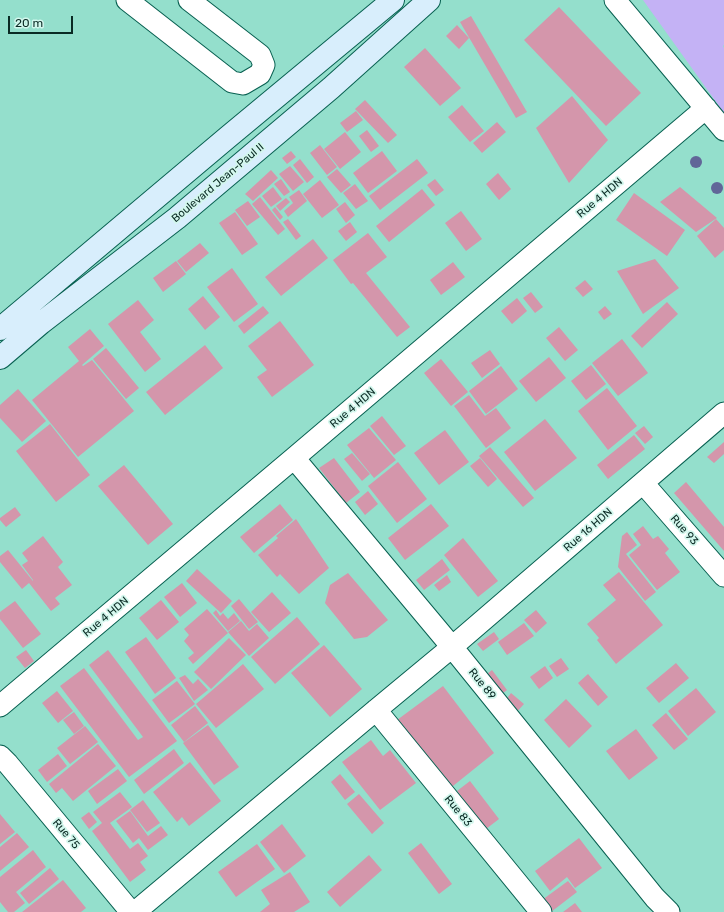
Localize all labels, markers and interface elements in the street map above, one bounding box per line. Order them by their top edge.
scale bar [10,8,75,34]
text: 20 m [15,16,43,30]
street label: Boulevard Jean-Paul II [169,141,267,225]
street label: Rue 4 HDN [575,175,625,221]
street label: Rue 4 HDN [328,385,378,431]
street label: Rue 16 HDN [561,505,615,555]
street label: Rue 93 [667,512,701,548]
street label: Rue 4 HDN [81,594,131,640]
street label: Rue 89 [465,666,499,702]
street label: Rue 83 [441,793,475,829]
street label: Rue 75 [50,816,82,852]

